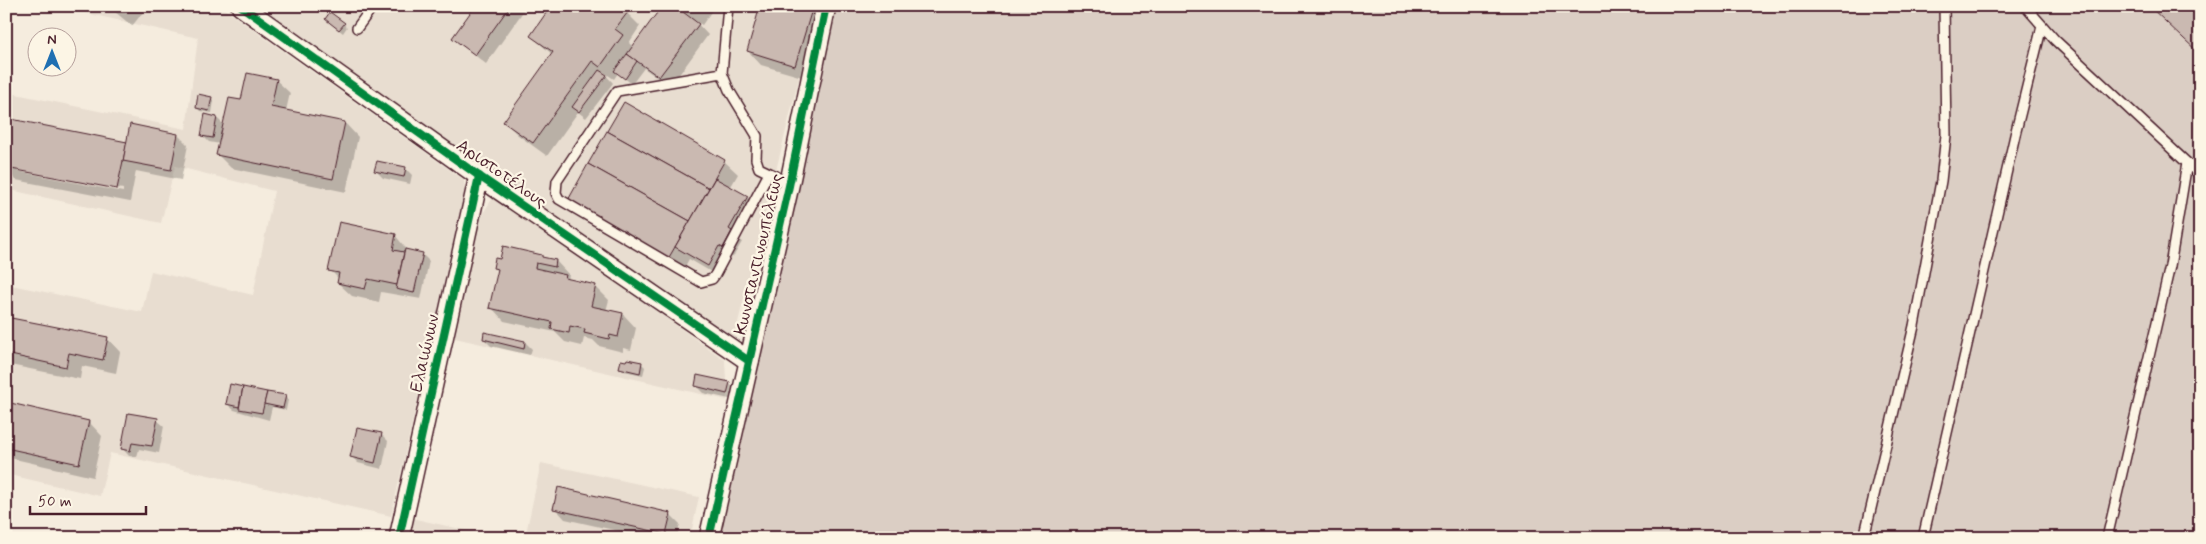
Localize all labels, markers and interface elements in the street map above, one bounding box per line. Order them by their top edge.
north arrow [28,28,78,78]
text: N [47,31,57,49]
street label: Αριστοτέλους [451,133,552,214]
street label: Κωνσταντινουπόλεως [729,171,789,337]
street label: Ελαιώνων [404,312,446,394]
scale bar [30,484,146,516]
text: 50 m [38,492,72,512]

